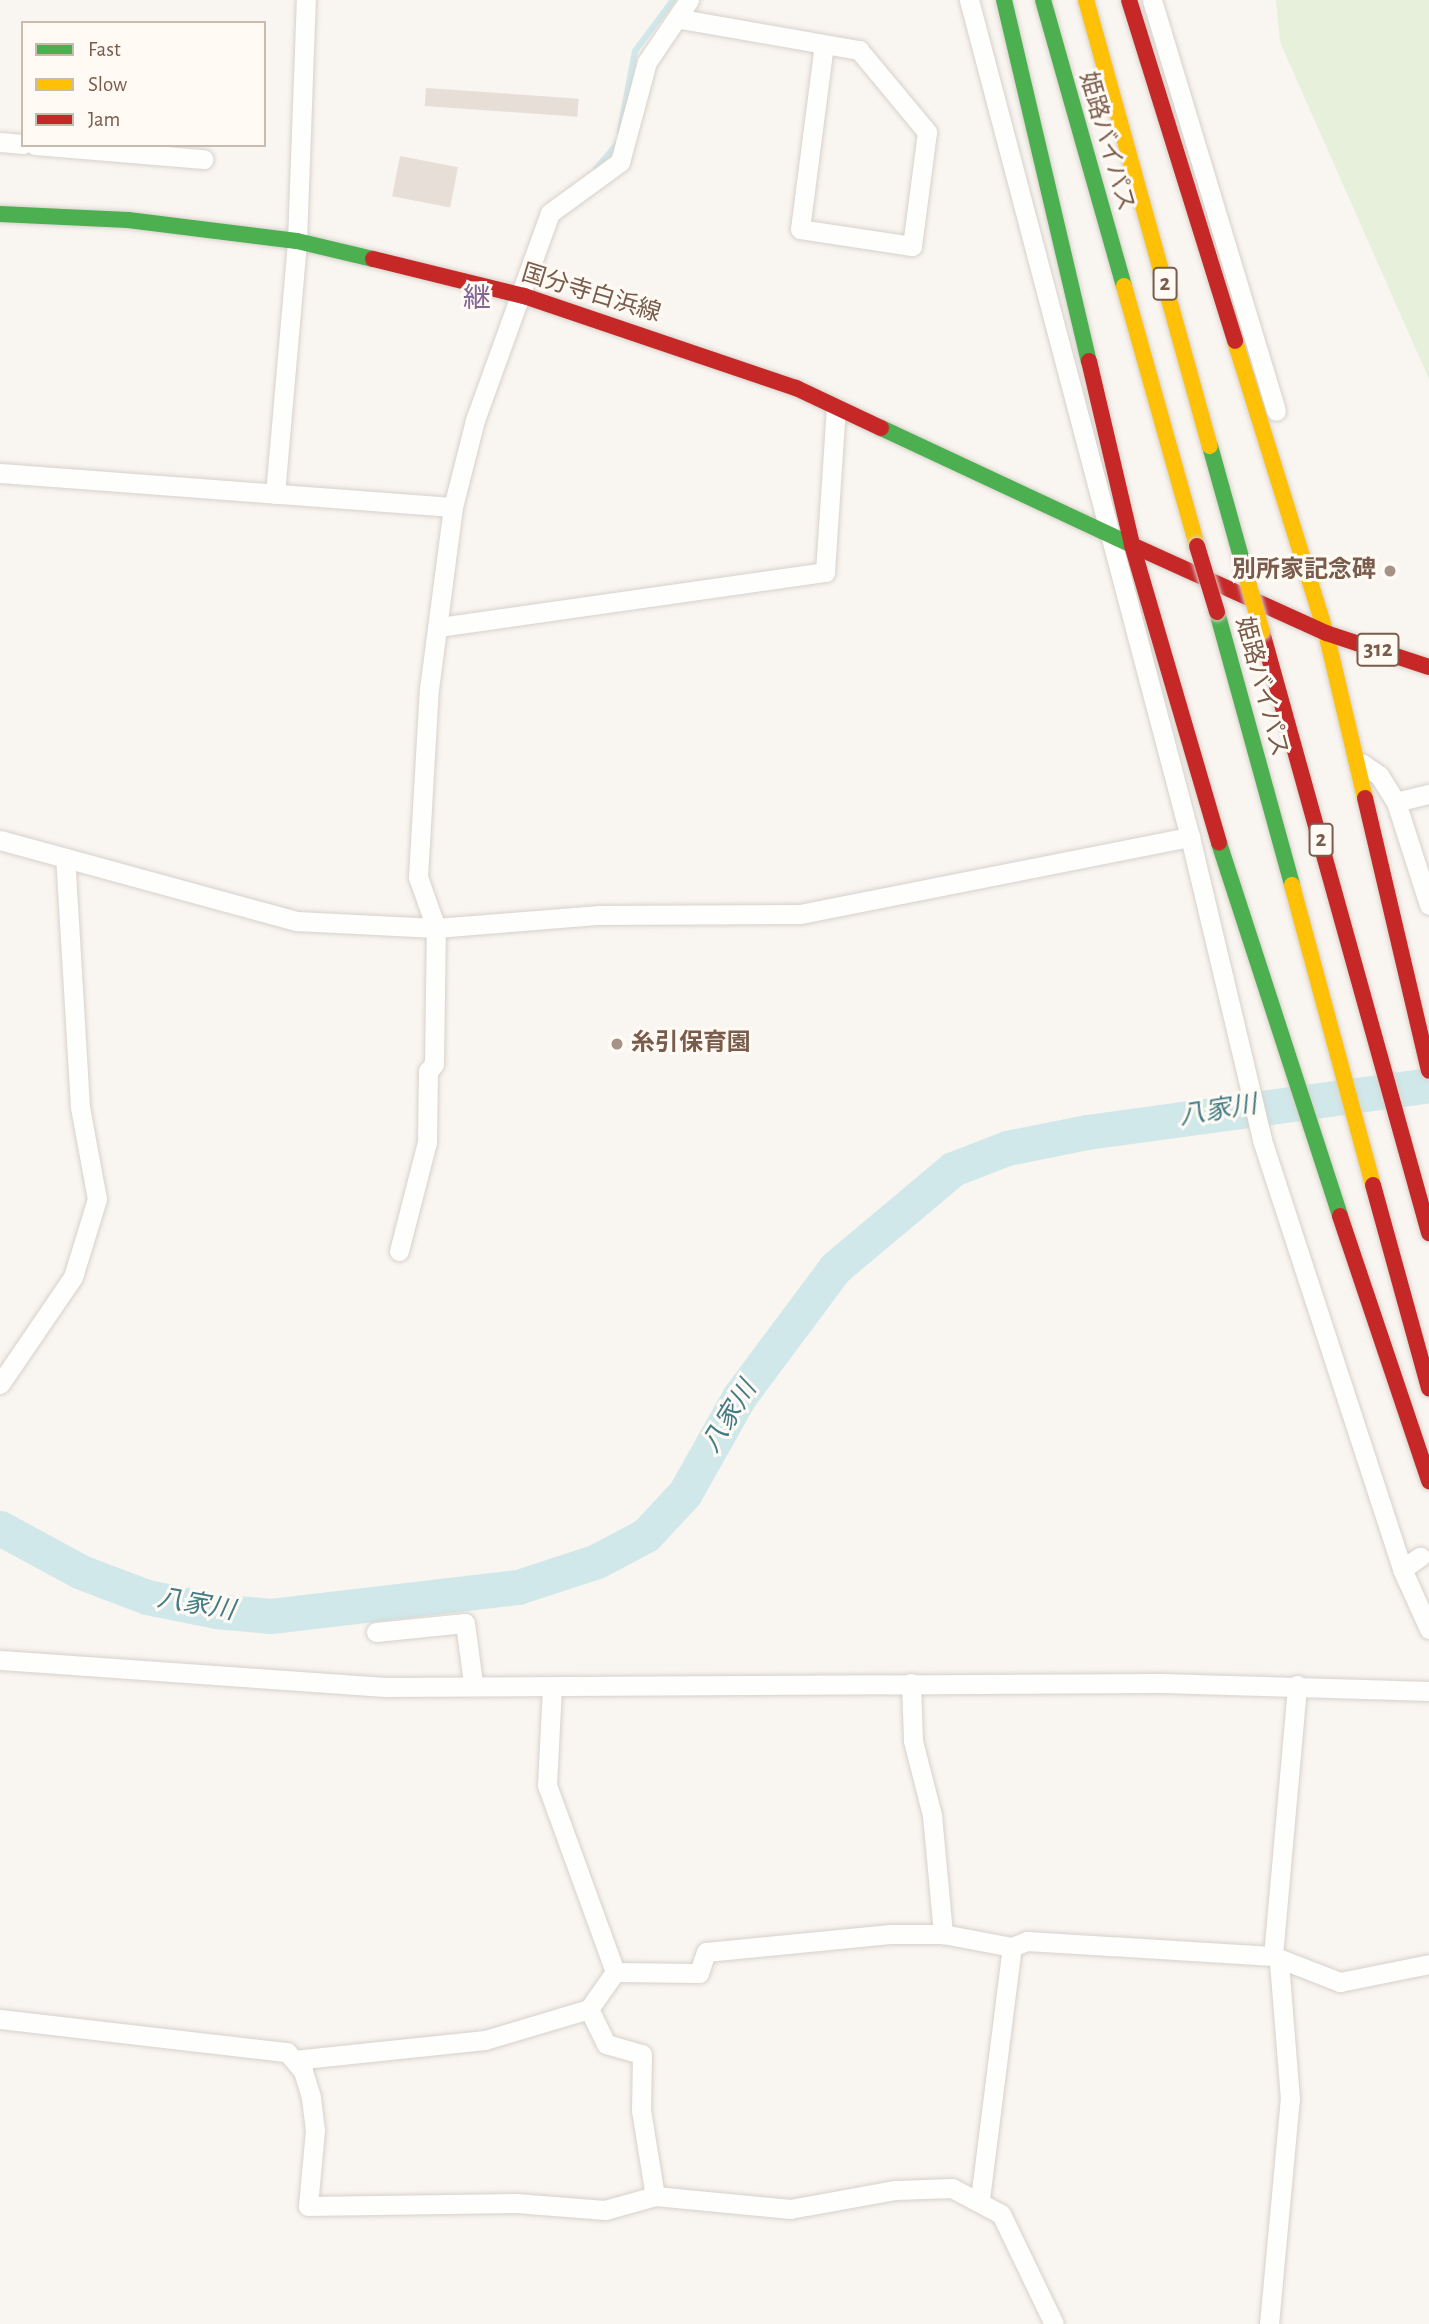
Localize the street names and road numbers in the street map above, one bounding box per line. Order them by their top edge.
street label: 姫路バイパス [1072,69,1140,215]
street label: 国分寺白浜線 [518,259,664,329]
road number: 2 [1151,264,1179,304]
street label: 姫路バイパス [1228,614,1294,760]
road number: 312 [1355,630,1401,670]
road number: 2 [1307,820,1335,860]

